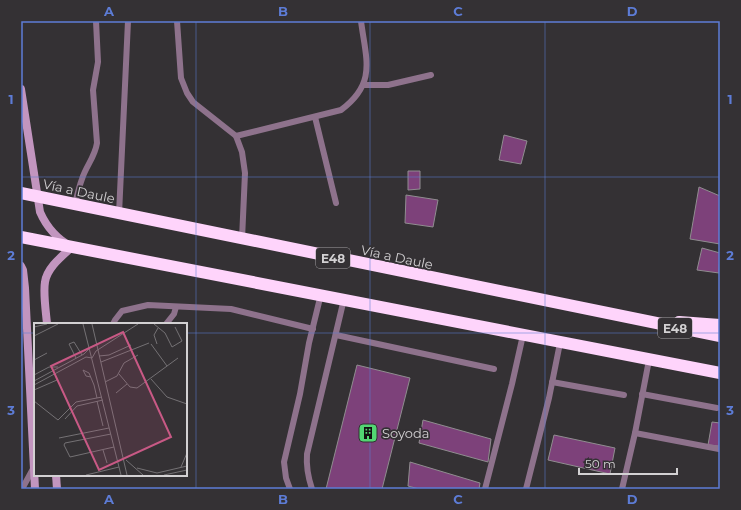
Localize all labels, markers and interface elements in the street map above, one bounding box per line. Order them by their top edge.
text: A [103,3,115,19]
text: B [278,3,288,19]
text: C [453,3,463,19]
text: D [627,3,638,19]
text: 1 [8,91,14,107]
text: 1 [727,91,733,107]
street label: Vía a Daule [42,176,116,206]
street label: Vía a Daule [360,242,434,272]
text: 2 [7,247,15,263]
text: 2 [726,247,734,263]
road number: E48 [316,248,350,268]
road number: E48 [658,318,692,338]
inset map [34,323,187,476]
text: 3 [6,402,15,418]
text: 3 [725,402,734,418]
building icon: Soyoda [357,422,379,444]
place label: Soyoda [382,425,429,441]
scale bar [579,450,677,476]
text: 50 m [585,456,616,471]
text: A [103,491,115,507]
text: B [278,491,288,507]
text: C [453,491,463,507]
text: D [627,491,638,507]

